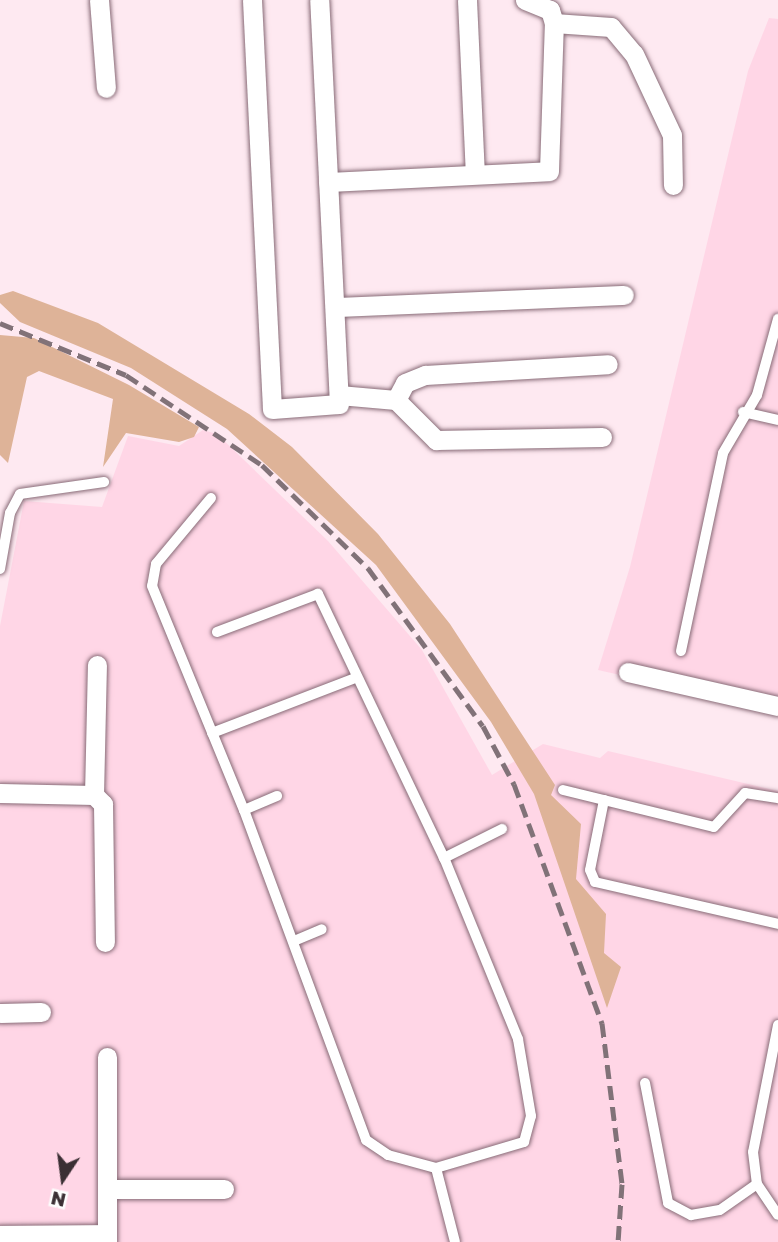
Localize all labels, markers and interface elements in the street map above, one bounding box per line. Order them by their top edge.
north arrow [28,1144,98,1214]
text: N [49,1187,68,1213]

